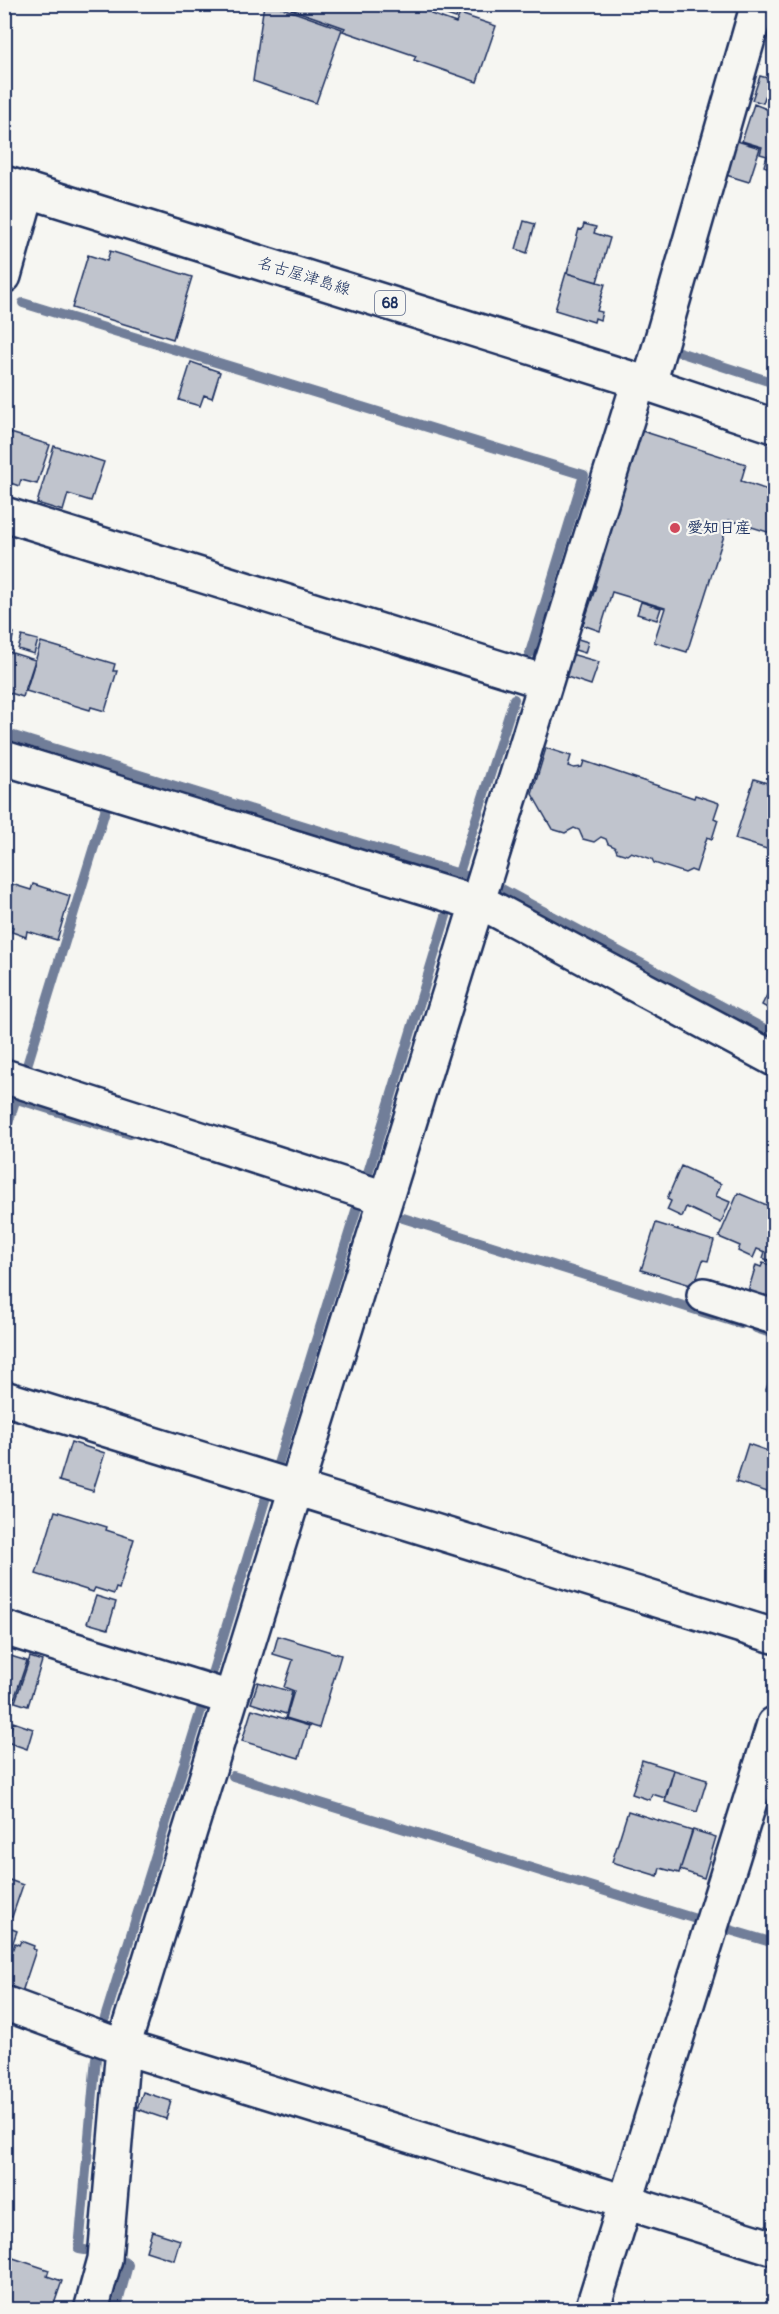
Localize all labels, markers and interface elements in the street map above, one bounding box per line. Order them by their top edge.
street label: 名古屋津島線 [255,252,353,300]
road number: 68 [375,291,405,315]
place label: 愛知日産 [687,518,751,538]
marker: 愛知日産 [668,521,682,535]

